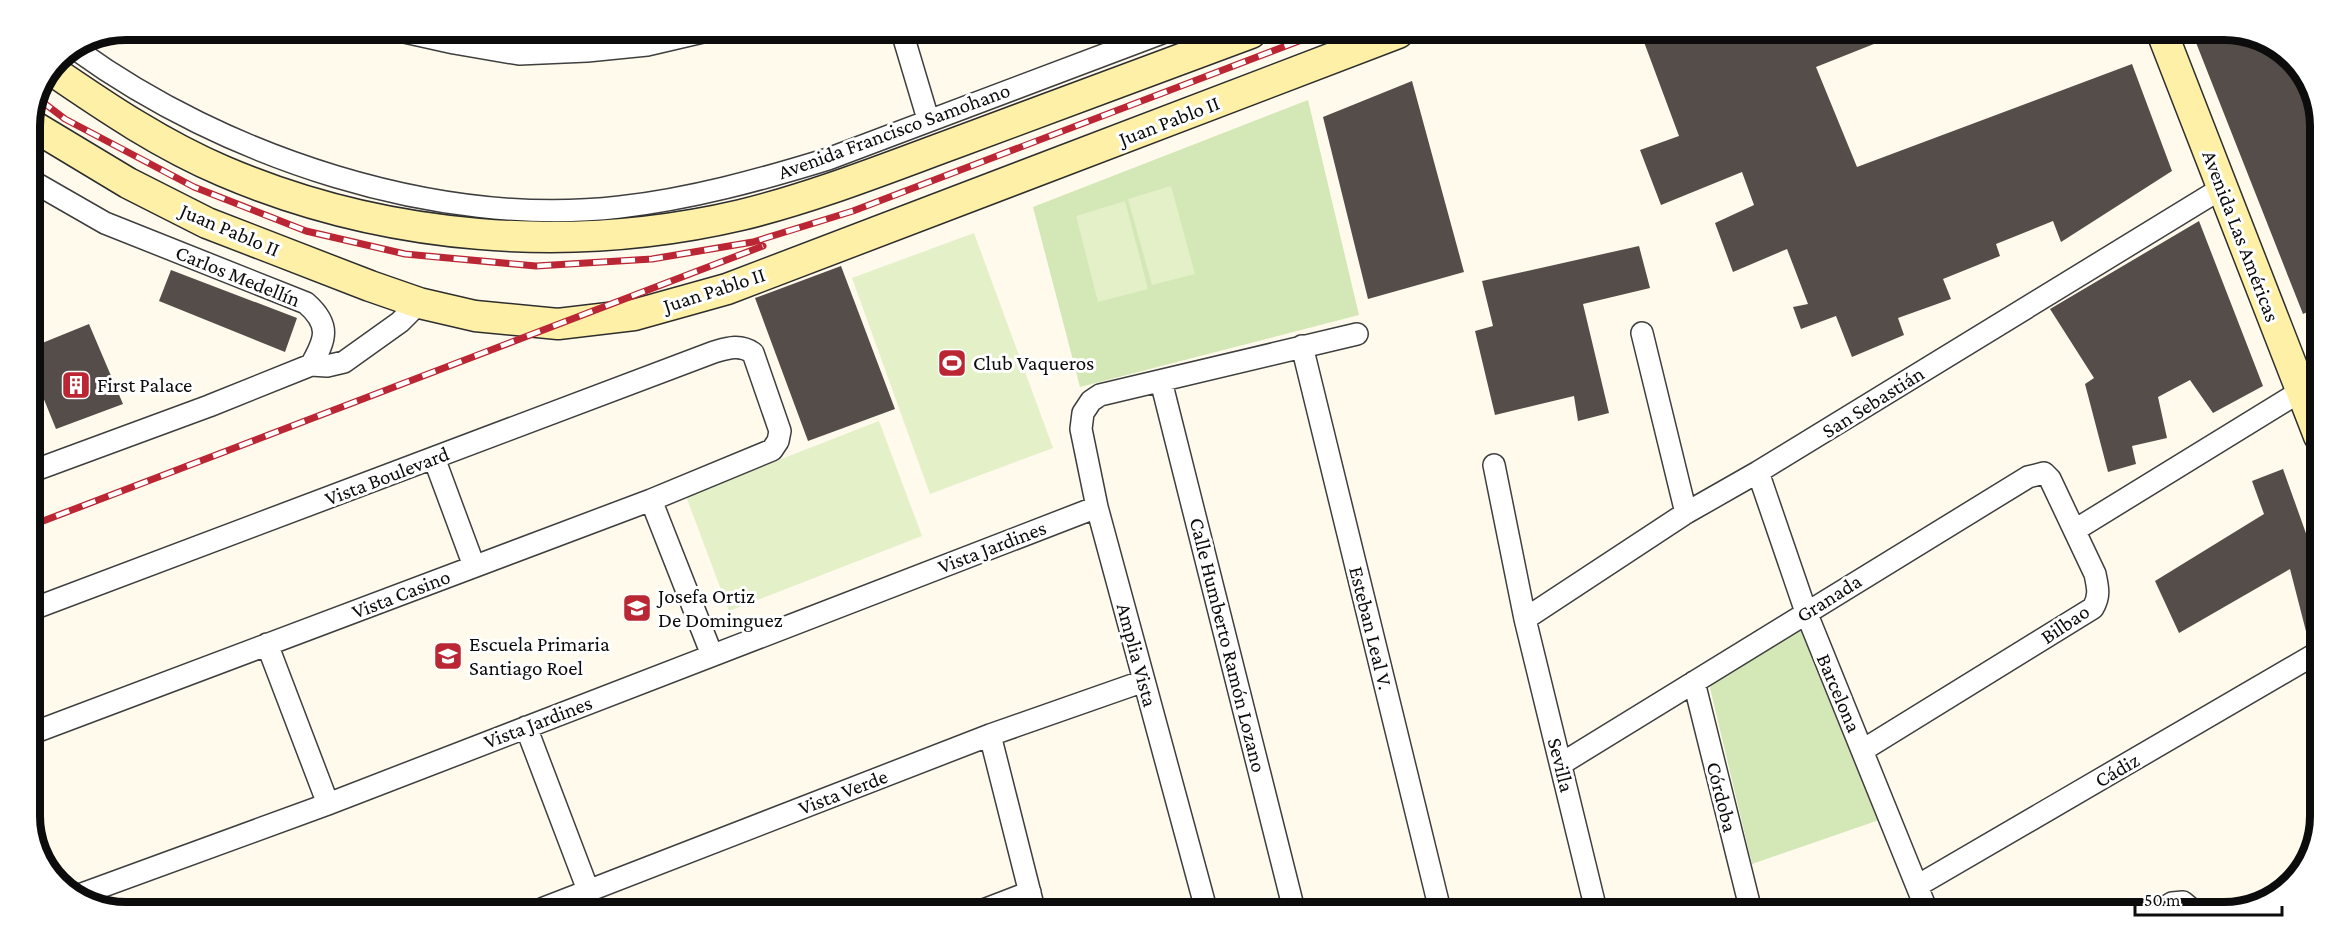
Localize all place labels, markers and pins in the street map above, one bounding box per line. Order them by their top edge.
sports icon: Club Vaqueros [936,347,968,379]
place label: Club Vaqueros [973,351,1094,375]
building icon: First Palace [60,369,92,401]
place label: First Palace [97,373,192,397]
place label: Josefa Ortiz De Dominguez [656,584,783,632]
school or university icon: Josefa Ortiz De Dominguez [621,592,653,624]
place label: Escuela Primaria Santiago Roel [469,632,610,680]
school or university icon: Escuela Primaria Santiago Roel [432,640,464,672]

